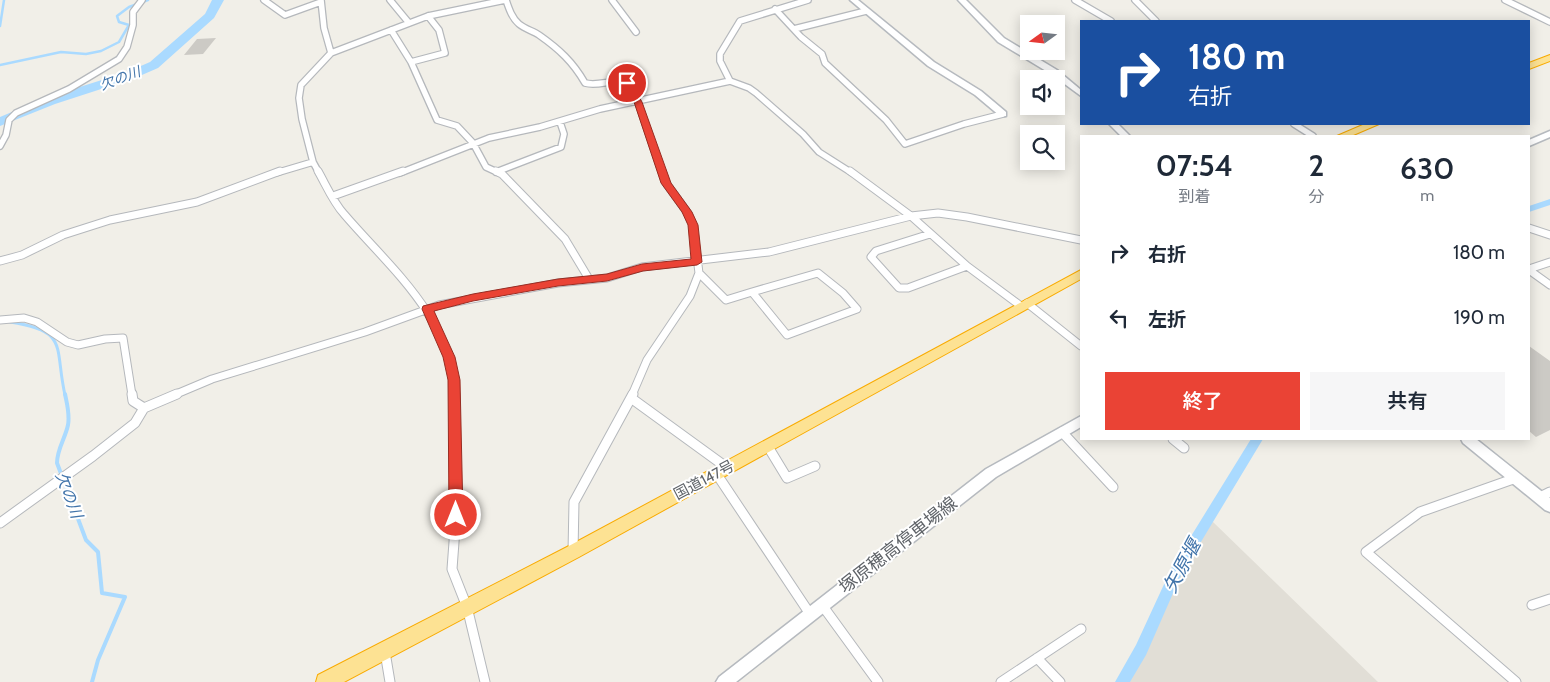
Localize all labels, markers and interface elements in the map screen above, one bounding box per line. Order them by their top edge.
north arrow [1020,15,1065,60]
map controls [1020,15,1065,170]
text: 180 m [1188,35,1285,78]
icon: right [1105,40,1170,105]
water label: 欠の川 [97,62,145,94]
pin [606,62,648,104]
icon: arrive [613,69,641,97]
button: sound [1020,70,1065,115]
text: 右折 [1188,83,1232,110]
button: search [1020,125,1065,170]
text: 07:54 [1156,147,1233,184]
text: 2 [1309,147,1324,184]
text: 630 [1400,150,1454,187]
text: m [1420,186,1434,205]
text: 到着 [1178,187,1210,206]
text: 分 [1308,187,1324,206]
icon: right [1105,239,1133,267]
text: 180 m [1453,241,1505,264]
text: 右折 [1148,243,1186,266]
icon: left [1105,304,1133,332]
text: 190 m [1454,306,1505,329]
text: 左折 [1148,308,1186,331]
button: 終了 [1105,372,1300,430]
button: 共有 [1310,372,1505,430]
street label: 国道147号 [671,457,737,503]
water label: 欠の川 [52,469,87,523]
position arrow [429,488,481,540]
street label: 塚原穂高停車場線 [834,492,962,598]
water label: 矢原堰 [1158,533,1207,597]

